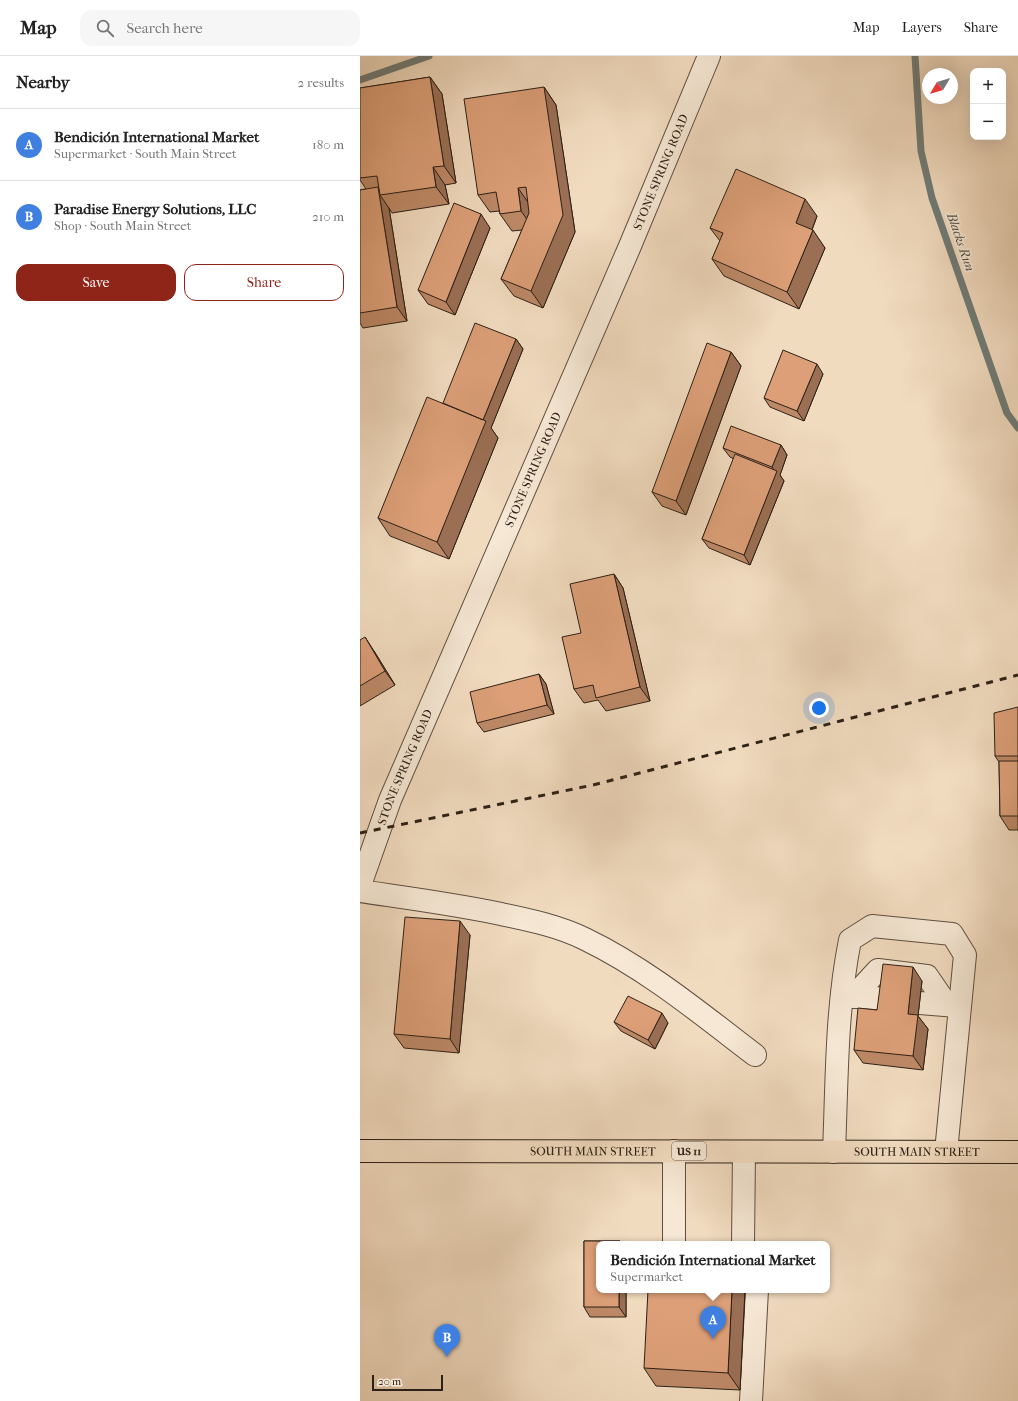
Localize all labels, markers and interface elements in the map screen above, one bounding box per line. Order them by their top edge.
search box [80,10,360,46]
text: Map [20,17,56,39]
icon: search [94,17,116,39]
text: Search here [126,19,203,37]
text: Map [853,19,880,36]
text: Layers [902,19,942,36]
text: Share [964,19,998,36]
north arrow [922,68,958,104]
map controls [970,68,1006,140]
button: + [970,68,1006,104]
text: Nearby [16,72,70,92]
text: 2 results [298,75,344,90]
button: − [970,104,1006,140]
street label: STONE SPRING ROAD [630,112,691,232]
text: Bendición International Market [54,128,259,146]
text: A [25,137,33,152]
text: 180 m [312,137,344,152]
text: Supermarket · South Main Street [54,146,237,161]
text: Paradise Energy Solutions, LLC [54,200,256,218]
text: B [25,209,33,224]
text: 210 m [312,209,344,224]
water label: Blacks Run [944,210,978,273]
text: Shop · South Main Street [54,218,191,233]
button: Save [16,264,176,301]
button: Share [184,264,344,301]
street label: STONE SPRING ROAD [502,410,564,530]
your location [809,698,829,718]
street label: STONE SPRING ROAD [375,707,435,827]
road number: US 11 [672,1142,706,1160]
street label: SOUTH MAIN STREET [530,1144,657,1158]
street label: SOUTH MAIN STREET [854,1145,981,1159]
popup [596,1241,830,1293]
text: Bendición International Market [610,1251,816,1269]
text: Supermarket [610,1269,683,1284]
pin: A [700,1306,726,1339]
pin: B [434,1324,460,1357]
scale bar [372,1373,443,1392]
text: 20 m [378,1375,401,1388]

